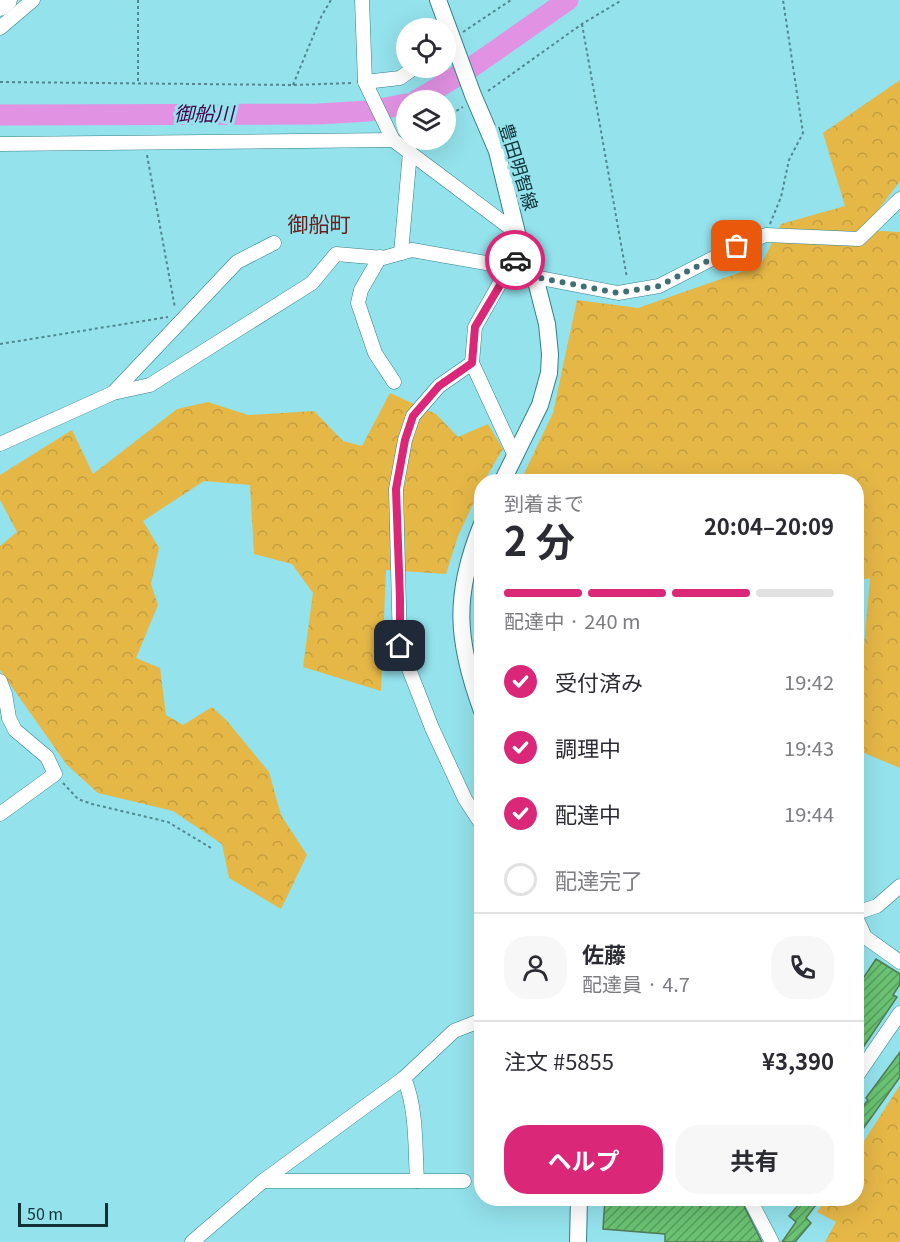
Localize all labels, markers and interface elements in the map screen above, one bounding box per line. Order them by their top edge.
map controls [396,18,456,150]
button: locate [396,18,456,78]
button: layers [396,90,456,150]
water label: 御船川 [174,98,236,127]
street label: 豊田明智線 [494,120,546,213]
district label: 御船町 [288,208,351,238]
pin [711,220,762,271]
icon: bag [720,229,753,262]
courier [485,230,545,290]
icon: car [499,244,532,277]
text: 到着まで [504,488,584,517]
text: 20:04–20:09 [704,509,834,541]
text: 2 分 [504,511,575,567]
text: 配達中 · 240 m [504,606,640,635]
pin [374,620,425,671]
icon: home [383,629,416,662]
icon: check [504,665,537,698]
text: 受付済み [555,665,643,697]
text: 19:42 [784,667,834,696]
icon: check [504,731,537,764]
text: 調理中 [555,731,621,763]
text: 19:43 [784,733,834,762]
icon: check [504,797,537,830]
text: 配達中 [555,797,621,829]
text: 19:44 [784,799,834,828]
text: 配達完了 [555,863,643,895]
button: person [504,936,567,999]
button: phone [771,936,834,999]
text: 佐藤 [582,937,626,969]
text: 配達員 · 4.7 [582,969,690,998]
text: 注文 #5855 [504,1044,614,1076]
text: ¥3,390 [762,1044,834,1076]
button: ヘルプ [504,1125,663,1194]
button: 共有 [675,1125,834,1194]
scale bar [18,1200,108,1228]
text: 50 m [27,1201,63,1225]

